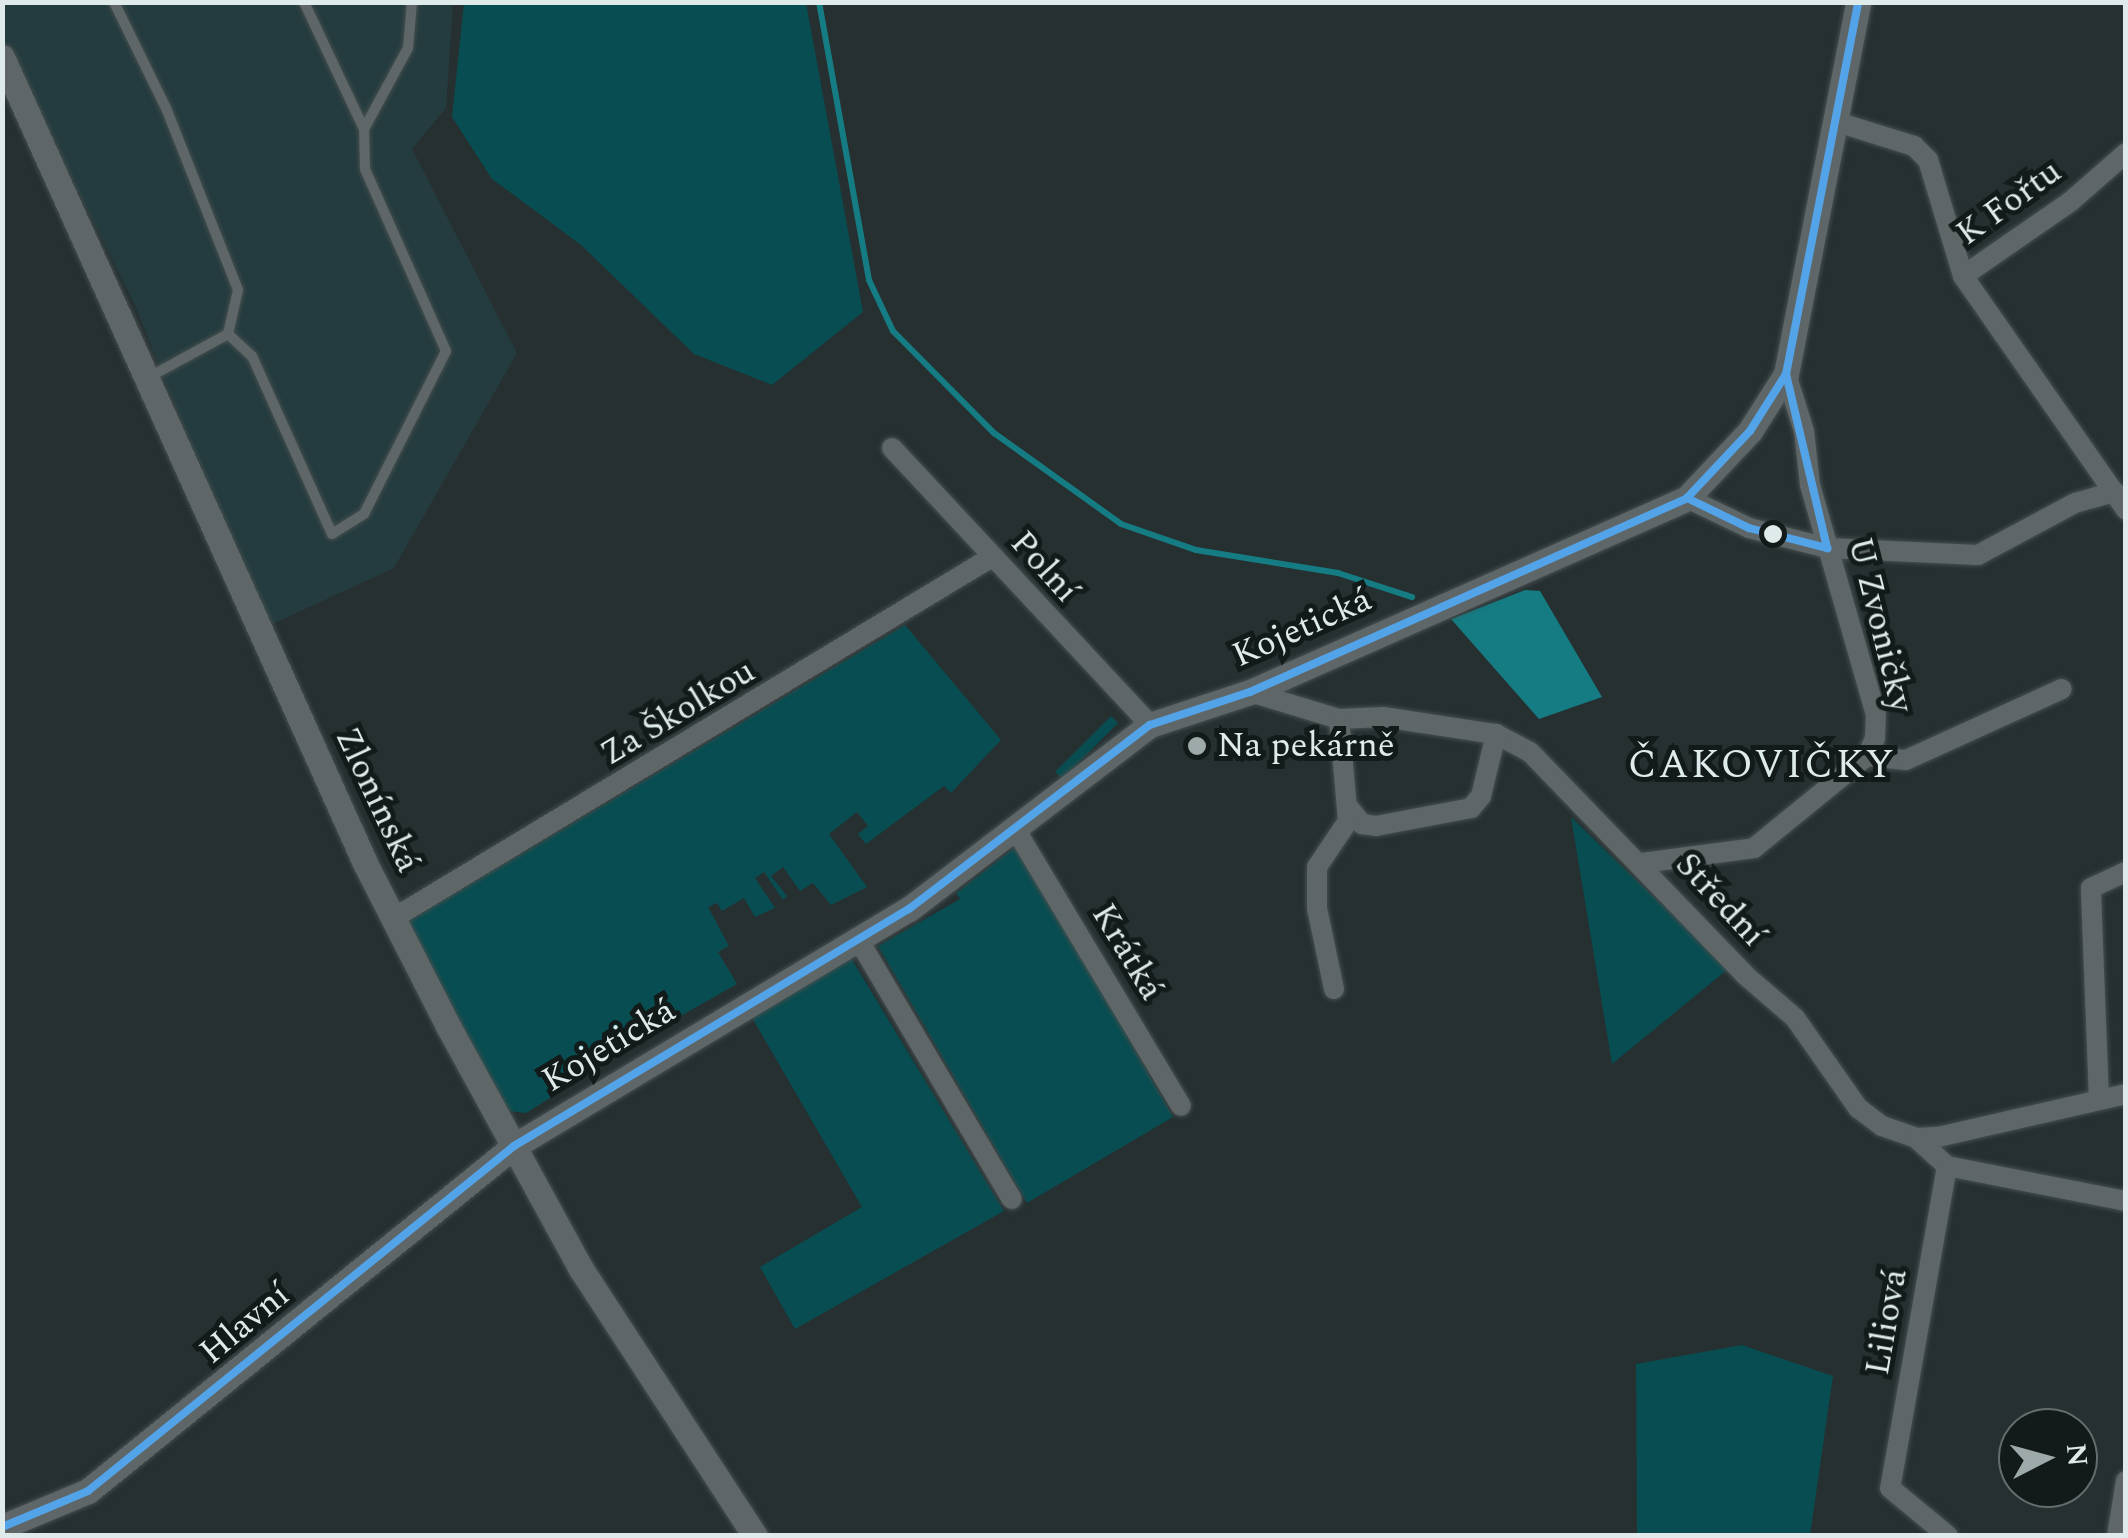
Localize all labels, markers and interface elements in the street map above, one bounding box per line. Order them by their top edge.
street label: K Fořtu [1948,151,2070,255]
street label: Polní [1001,522,1087,612]
unlabelled marker [1763,524,1783,544]
street label: U Zvoničky [1838,533,1922,717]
street label: Kojetická [1226,579,1378,677]
street label: Za Školkou [593,651,763,775]
street label: Zlonínská [325,721,429,879]
place label: Na pekárně [1217,725,1395,767]
marker: Na pekárně [1186,735,1208,757]
district label: ČAKOVIČKY [1628,742,1896,790]
street label: Střední [1666,844,1774,956]
street label: Krátká [1082,896,1172,1008]
street label: Kojetická [535,990,683,1102]
street label: Liliová [1857,1266,1917,1378]
street label: Hlavní [192,1275,298,1373]
north arrow [1998,1408,2098,1508]
text: N [2054,1441,2099,1469]

